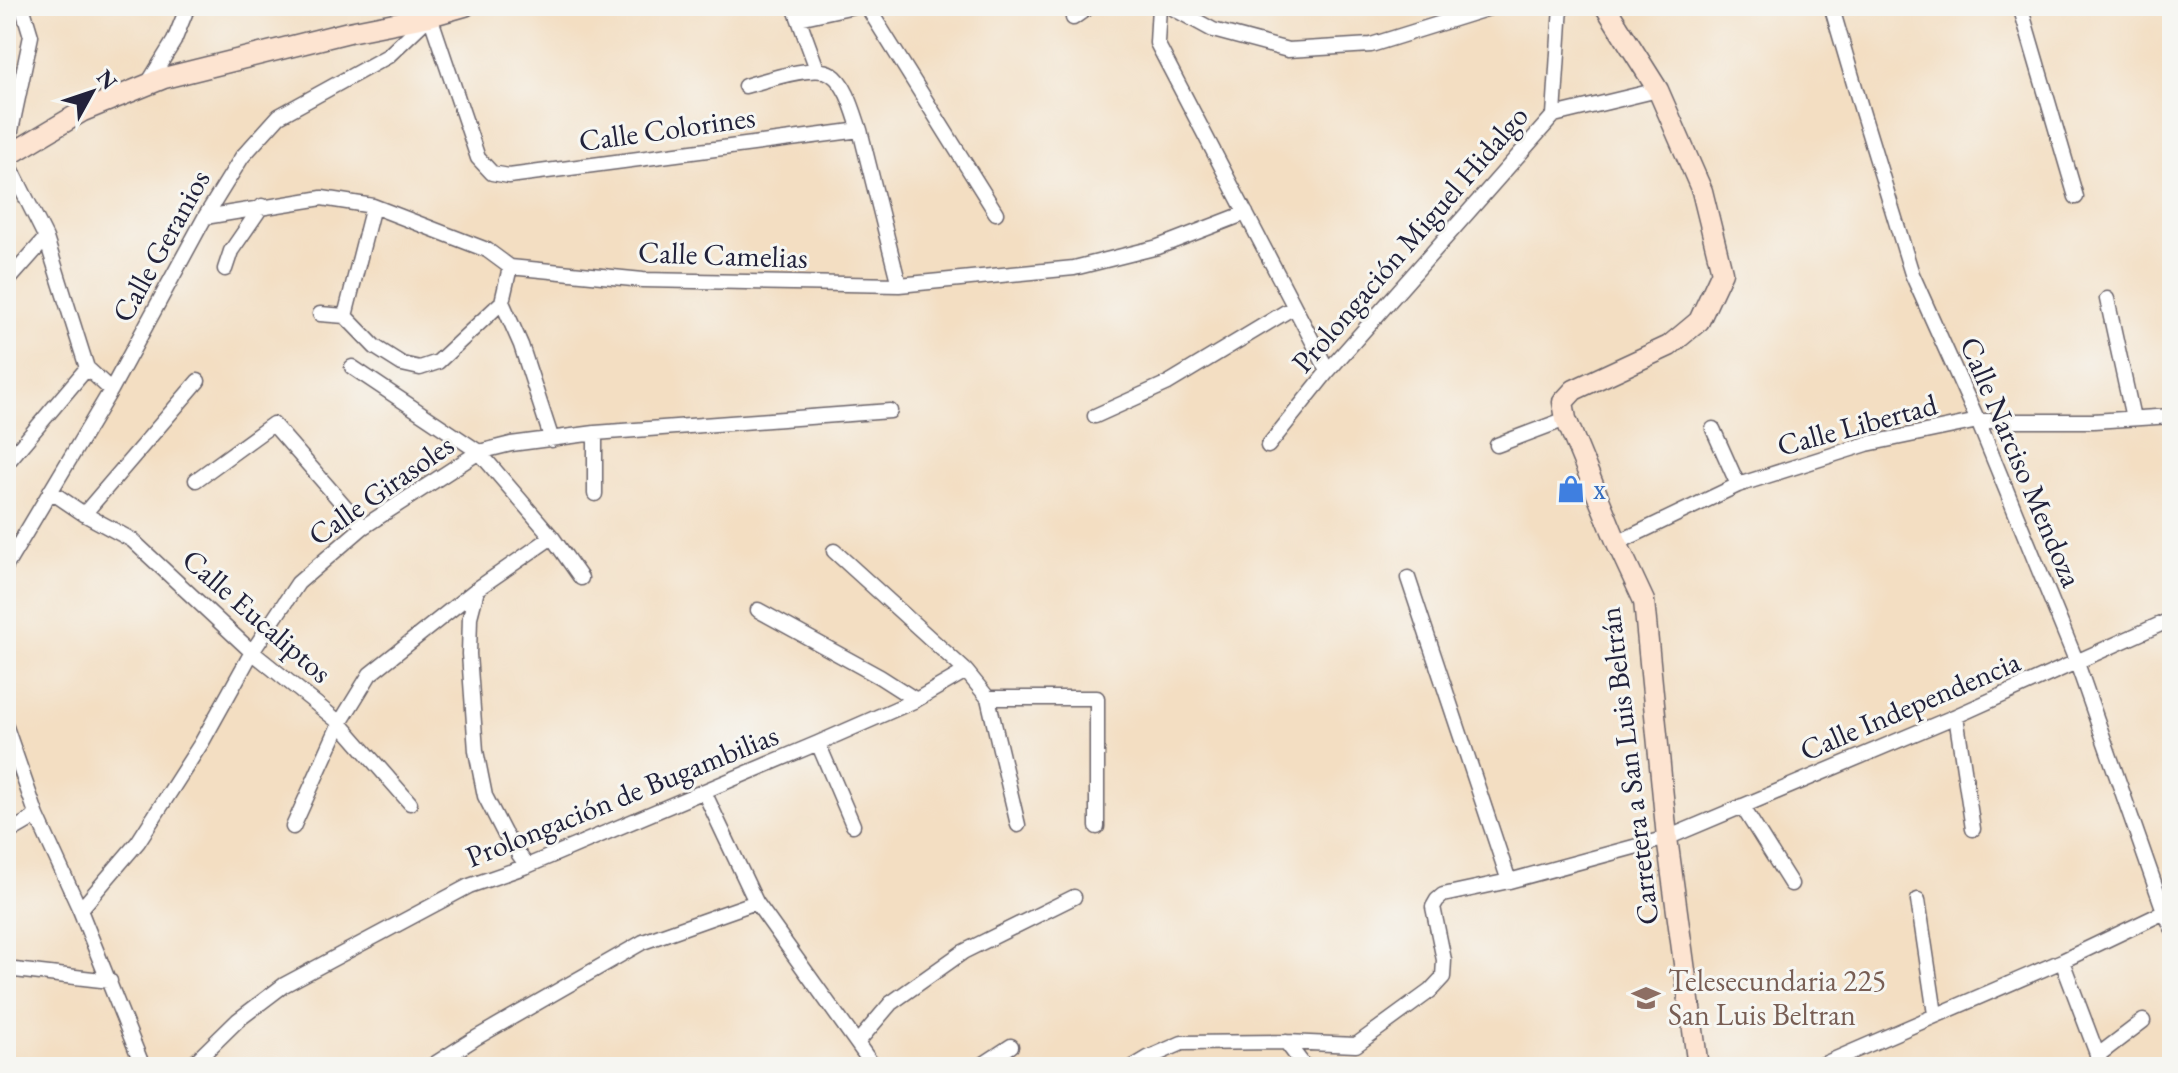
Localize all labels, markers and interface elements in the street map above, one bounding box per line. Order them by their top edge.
north arrow [52,52,132,132]
text: N [90,63,124,96]
street label: Calle Colorines [576,97,758,160]
street label: Prolongación Miguel Hidalgo [1283,97,1537,381]
street label: Calle Geranios [103,163,219,329]
street label: Calle Camelias [637,232,809,277]
street label: Calle Narciso Mendoza [1951,331,2092,593]
street label: Calle Libertad [1773,384,1942,465]
street label: Calle Girasoles [300,425,461,554]
place label: x [1593,469,1606,508]
shop icon: x [1556,474,1586,504]
street label: Calle Eucaliptos [174,540,340,691]
street label: Carretera a San Luis Beltrán [1590,605,1667,927]
street label: Calle Independencia [1794,642,2026,770]
street label: Prolongación de Bugambilias [460,715,784,876]
place label: Telesecundaria 225 San Luis Beltran [1668,961,1886,1034]
school or university icon: Telesecundaria 225 San Luis Beltran [1631,983,1661,1013]

